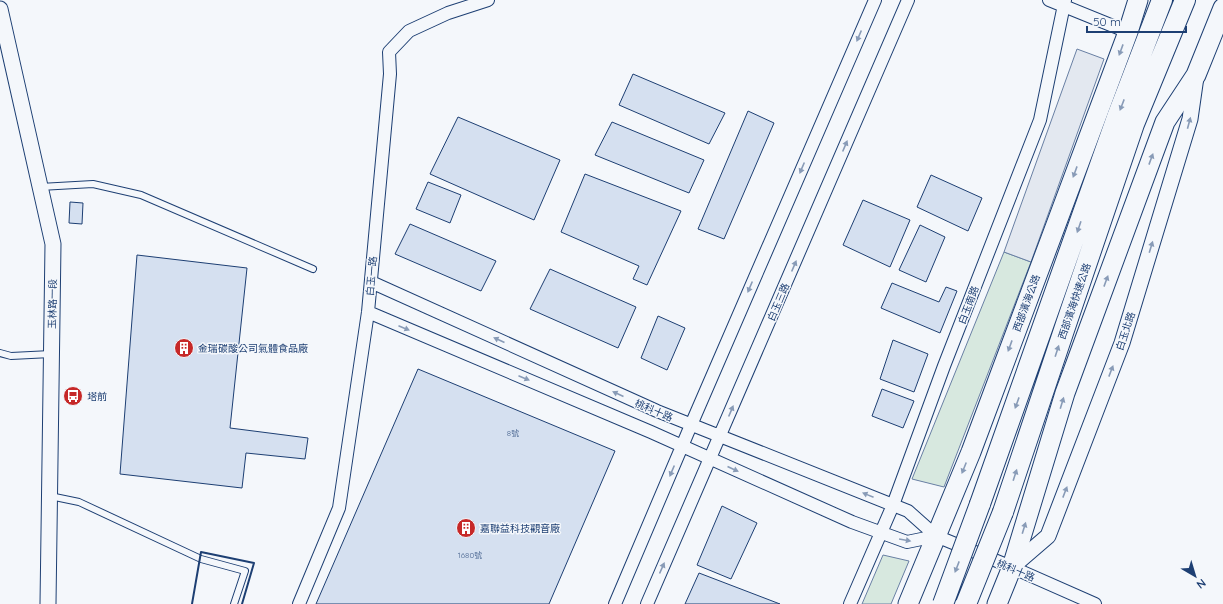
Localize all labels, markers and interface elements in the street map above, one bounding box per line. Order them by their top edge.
scale bar [1087,8,1186,34]
text: 50 m [1093,14,1121,29]
one-way arrow [856,30,862,42]
one-way arrow [1117,45,1123,57]
one-way arrow [1118,99,1124,111]
one-way arrow [1186,116,1192,128]
one-way arrow [843,140,849,152]
one-way arrow [1149,153,1155,165]
one-way arrow [799,162,805,174]
one-way arrow [1072,166,1078,178]
one-way arrow [1075,222,1081,234]
one-way arrow [1148,241,1154,253]
street label: 白玉一路 [363,256,380,297]
one-way arrow [791,260,797,271]
street label: 西部濱海快速公路 [1055,261,1094,341]
street label: 西部濱海公路 [1010,273,1043,334]
one-way arrow [1104,275,1110,287]
street label: 玉林路一段 [46,279,59,329]
street label: 白玉三路 [765,281,792,323]
one-way arrow [747,282,753,294]
street label: 白玉南路 [955,284,982,326]
street label: 白玉北路 [1113,310,1138,352]
one-way arrow [399,325,411,331]
building icon: 金瑞碳酸公司氣體食品廠 [173,337,195,359]
one-way arrow [493,337,505,343]
one-way arrow [1007,341,1013,353]
place label: 金瑞碳酸公司氣體食品廠 [198,342,308,355]
one-way arrow [1054,345,1060,357]
one-way arrow [1109,364,1115,376]
one-way arrow [519,375,530,381]
bus stop icon: 塔前 [62,385,84,407]
place label: 塔前 [87,390,107,403]
one-way arrow [611,390,623,396]
street label: 桃科十路 [633,397,675,424]
one-way arrow [1013,397,1019,409]
one-way arrow [1059,397,1065,409]
one-way arrow [729,404,735,416]
house number: 8號 [507,428,519,438]
one-way arrow [961,462,967,473]
one-way arrow [668,465,675,477]
one-way arrow [728,466,739,472]
one-way arrow [1013,468,1019,480]
one-way arrow [1062,486,1068,498]
one-way arrow [862,492,873,498]
building icon: 嘉聯益科技觀音廠 [455,517,477,539]
one-way arrow [1021,521,1027,533]
place label: 嘉聯益科技觀音廠 [480,522,560,535]
one-way arrow [898,537,911,543]
house number: 1680號 [458,550,482,560]
north arrow [1175,556,1215,596]
street label: 桃科十路 [995,557,1037,584]
one-way arrow [953,561,959,573]
one-way arrow [660,562,666,574]
text: N [1194,576,1209,592]

